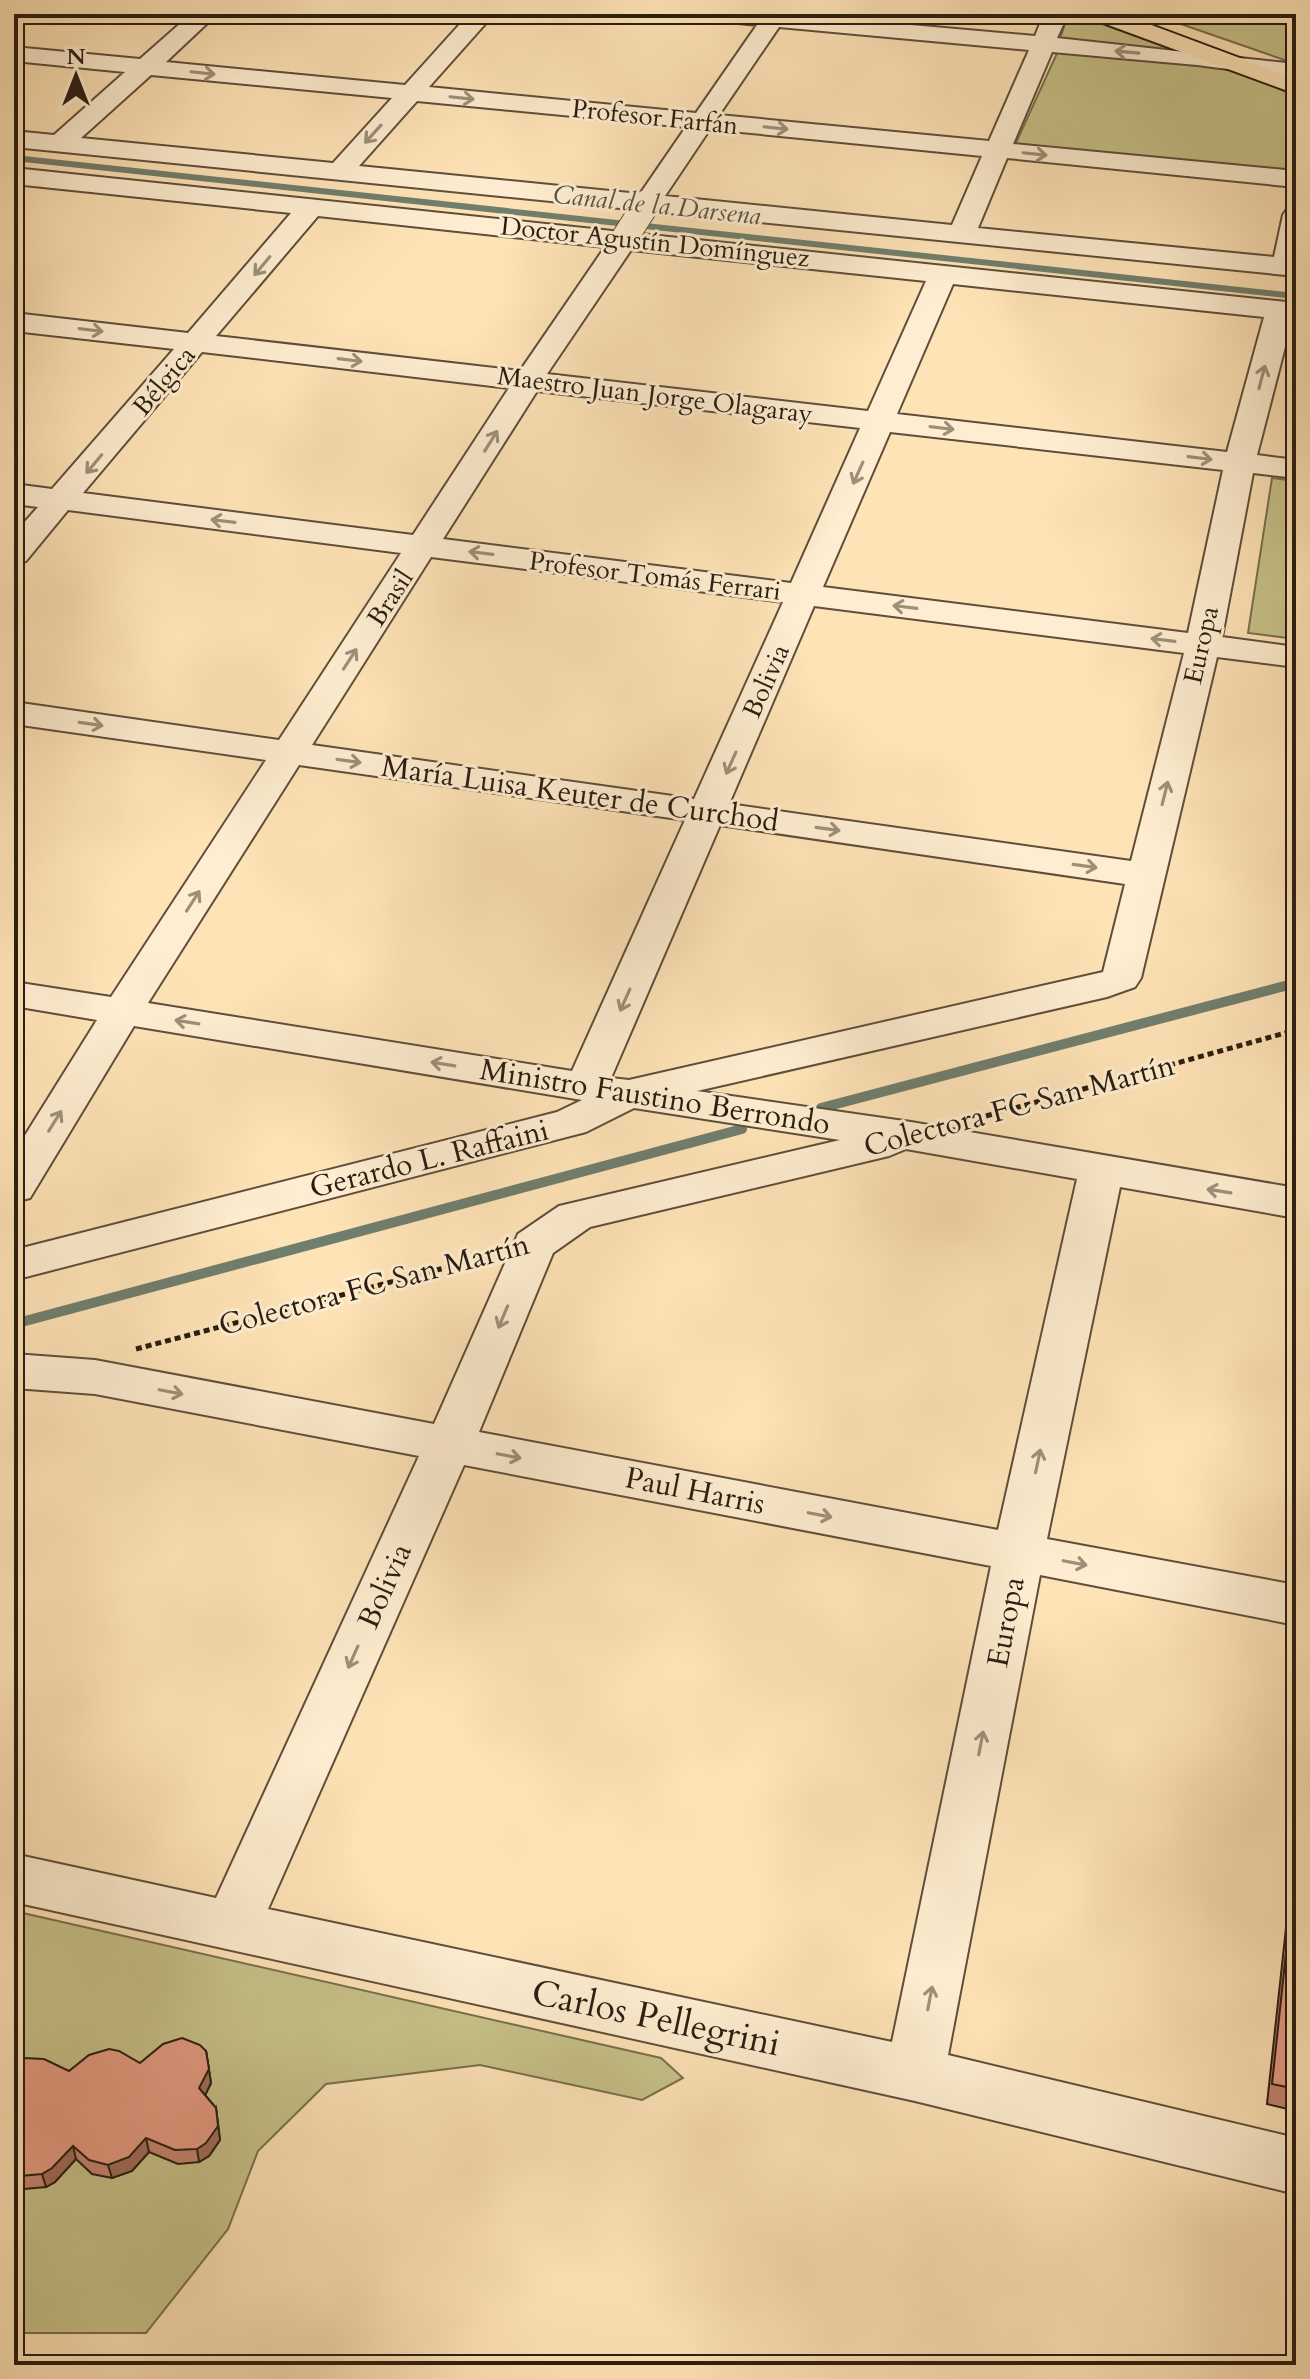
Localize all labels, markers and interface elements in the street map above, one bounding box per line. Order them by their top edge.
north arrow [36,36,116,116]
text: N [66,42,86,72]
one-way arrow [1115,44,1141,59]
one-way arrow [189,65,216,80]
one-way arrow [448,91,475,106]
street label: Profesor Farfán [570,91,740,143]
one-way arrow [762,121,789,136]
one-way arrow [365,123,383,143]
one-way arrow [1021,146,1048,161]
water label: Canal de la Darsena [551,177,763,233]
street label: Doctor Agustín Domínguez [499,208,812,276]
one-way arrow [253,255,271,276]
one-way arrow [78,323,104,338]
street label: Bélgica [125,339,203,423]
one-way arrow [337,353,362,368]
street label: Maestro Juan Jorge Olagaray [495,358,815,432]
one-way arrow [1256,364,1271,390]
one-way arrow [928,421,955,436]
one-way arrow [483,430,499,453]
one-way arrow [1186,450,1213,465]
one-way arrow [85,454,103,474]
one-way arrow [849,461,864,485]
one-way arrow [210,513,236,528]
street label: Profesor Tomás Ferrari [527,543,783,609]
one-way arrow [468,546,494,561]
street label: Brasil [359,563,422,633]
one-way arrow [892,600,919,615]
street label: Europa [1175,603,1227,687]
one-way arrow [1151,632,1176,647]
street label: Bolivia [734,639,798,723]
one-way arrow [342,649,358,671]
one-way arrow [78,717,103,732]
street label: María Luisa Keuter de Curchod [379,746,781,842]
one-way arrow [722,750,737,775]
one-way arrow [335,754,361,769]
one-way arrow [1158,781,1173,807]
one-way arrow [815,822,840,837]
one-way arrow [1072,859,1097,874]
one-way arrow [186,890,202,913]
one-way arrow [617,988,632,1012]
one-way arrow [174,1014,200,1029]
street label: Colectora FC San Martín [859,1045,1179,1167]
street label: Ministro Faustino Berrondo [477,1049,833,1145]
one-way arrow [431,1056,456,1071]
street label: Gerardo L. Raffaini [305,1109,553,1209]
one-way arrow [47,1110,63,1133]
one-way arrow [1207,1182,1232,1197]
street label: Colectora FC San Martín [214,1224,534,1346]
one-way arrow [495,1304,510,1329]
one-way arrow [158,1385,184,1400]
one-way arrow [1031,1448,1046,1474]
one-way arrow [496,1449,522,1464]
street label: Paul Harris [622,1457,768,1525]
one-way arrow [807,1508,832,1523]
street label: Bolivia [348,1537,422,1635]
one-way arrow [1062,1557,1088,1572]
street label: Europa [977,1573,1035,1671]
one-way arrow [345,1645,360,1669]
one-way arrow [975,1731,990,1756]
street label: Carlos Pellegrini [527,1968,785,2068]
one-way arrow [923,1985,938,2011]

